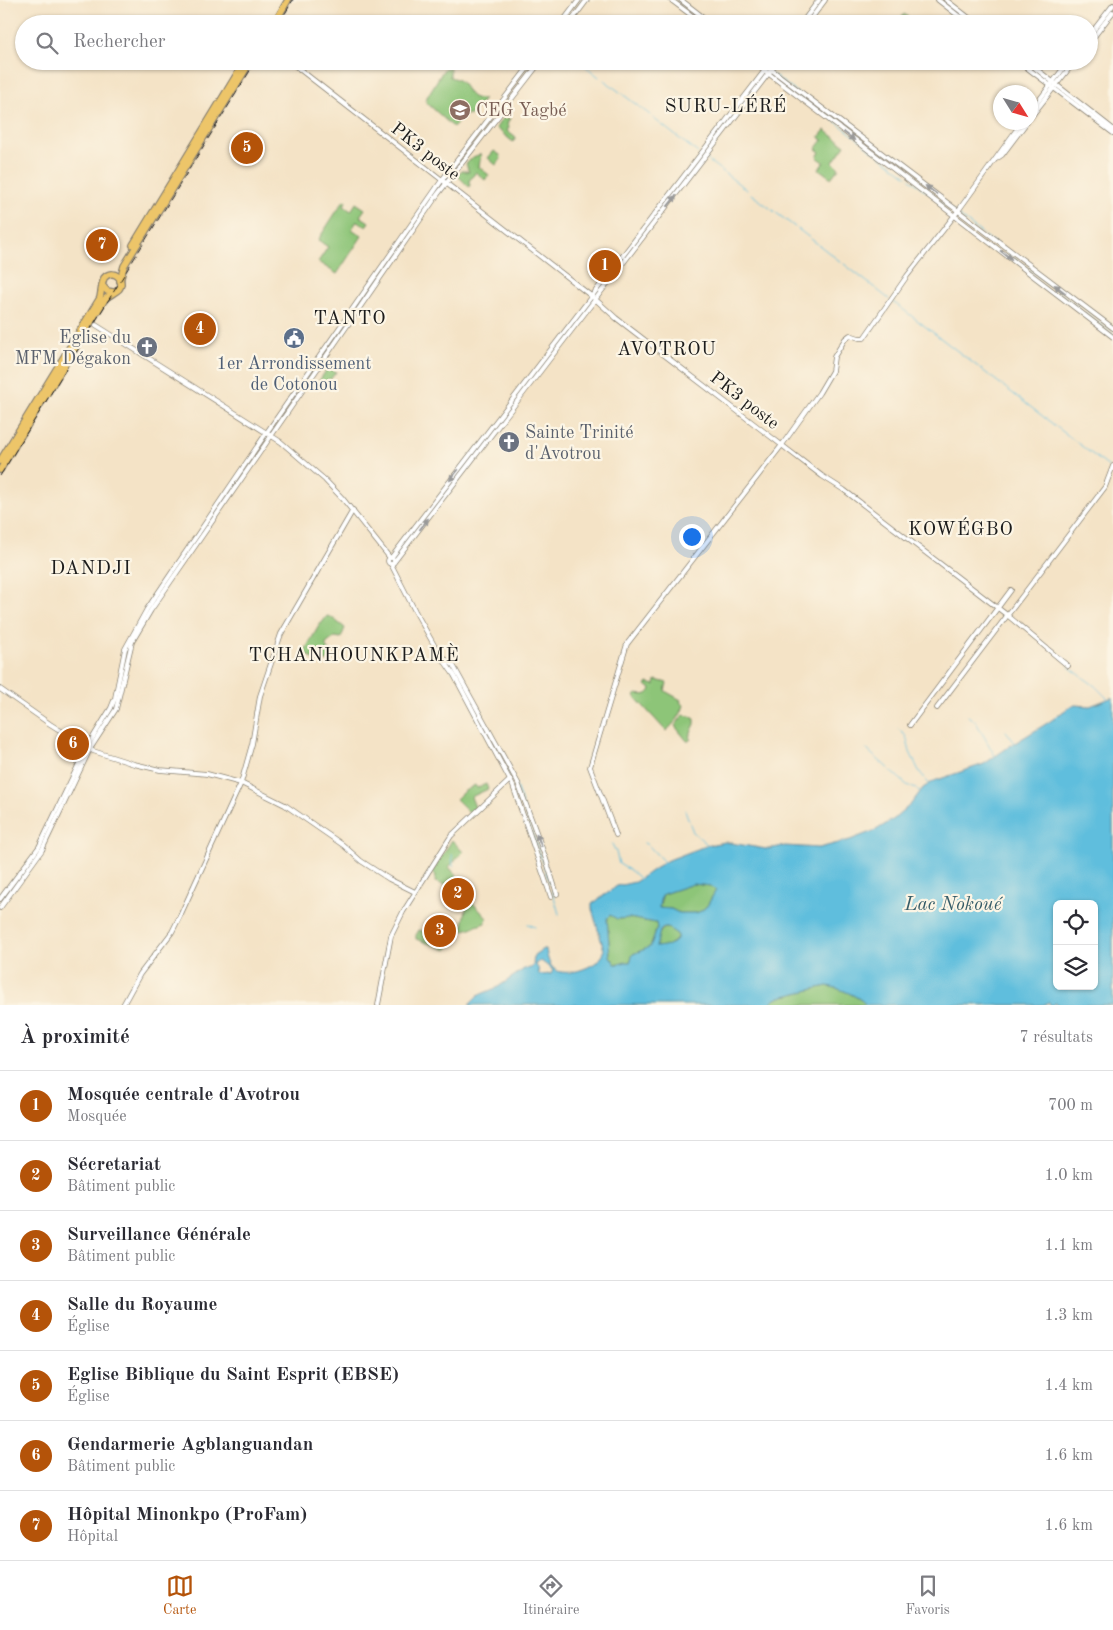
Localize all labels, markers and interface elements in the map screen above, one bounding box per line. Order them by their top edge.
search box [15,15,1098,70]
icon: search [33,29,61,57]
text: Rechercher [73,33,166,52]
north arrow [993,85,1038,130]
district label: SURU-LÉRÉ [665,94,787,117]
school or university icon: CEG Yagbé [448,98,472,122]
place label: CEG Yagbé [476,102,567,120]
street label: PK3 poste [388,119,463,184]
pin: 5 [231,129,263,167]
one-way arrow [842,130,855,141]
one-way arrow [925,185,938,196]
one-way arrow [667,194,677,208]
pin: 7 [86,226,118,264]
pin: 1 [589,247,621,285]
one-way arrow [999,250,1012,261]
one-way arrow [1054,283,1067,294]
pin: 4 [184,310,216,348]
district label: TANTO [313,310,387,329]
public building icon: 1er Arrondissement de Cotonou [282,326,306,350]
place label: Eglise du MFM Dégakon [15,329,131,368]
church icon: Eglise du MFM Dégakon [135,335,159,359]
district label: AVOTROU [617,341,717,360]
place label: 1er Arrondissement de Cotonou [216,355,372,394]
street label: PK3 poste [707,368,782,433]
place label: Sainte Trinité d'Avotrou [525,424,634,463]
church icon: Sainte Trinité d'Avotrou [497,430,521,454]
one-way arrow [449,468,460,481]
one-way arrow [419,517,429,531]
district label: KOWÉGBO [908,517,1014,540]
your location [679,524,705,550]
district label: DANDJI [50,560,132,579]
district label: TCHANHOUNKPAMÈ [248,643,460,666]
pin: 6 [57,725,89,763]
one-way arrow [535,833,542,848]
pin: 2 [442,875,474,913]
water label: Lac Nokoué [903,896,1004,915]
map controls [1053,900,1098,990]
button: locate [1053,900,1098,945]
pin: 3 [424,912,456,950]
button: layers [1053,945,1098,990]
text: À proximité [20,1027,130,1048]
text: 7 résultats [1019,1030,1093,1046]
text: Mosquée centrale d'Avotrou [67,1086,300,1105]
text: 1 [31,1098,41,1114]
text: 700 m [1048,1098,1093,1114]
text: Mosquée [67,1109,127,1125]
text: Sécretariat [67,1156,161,1175]
text: 2 [31,1168,41,1184]
text: 1.0 km [1044,1168,1093,1184]
text: Bâtiment public [67,1179,175,1195]
text: Surveillance Générale [67,1226,251,1245]
text: 3 [31,1238,41,1254]
text: 1.1 km [1044,1238,1093,1254]
text: Bâtiment public [67,1249,175,1265]
text: Salle du Royaume [67,1296,217,1315]
text: 4 [31,1308,41,1324]
text: 1.3 km [1044,1308,1093,1324]
text: Église [67,1319,110,1335]
text: Eglise Biblique du Saint Esprit (EBSE) [67,1366,399,1385]
text: 5 [31,1378,41,1394]
text: 1.4 km [1044,1378,1093,1394]
text: Église [67,1389,110,1405]
text: Gendarmerie Agblanguandan [67,1436,313,1455]
text: 6 [31,1448,41,1464]
text: 1.6 km [1044,1448,1093,1464]
text: Bâtiment public [67,1459,175,1475]
text: Hôpital Minonkpo (ProFam) [67,1506,307,1525]
text: 7 [31,1518,41,1534]
text: 1.6 km [1044,1518,1093,1534]
text: Hôpital [67,1529,118,1545]
tab: Carte [163,1572,196,1619]
tab: Itinéraire [523,1572,579,1619]
tab: Favoris [906,1572,950,1619]

